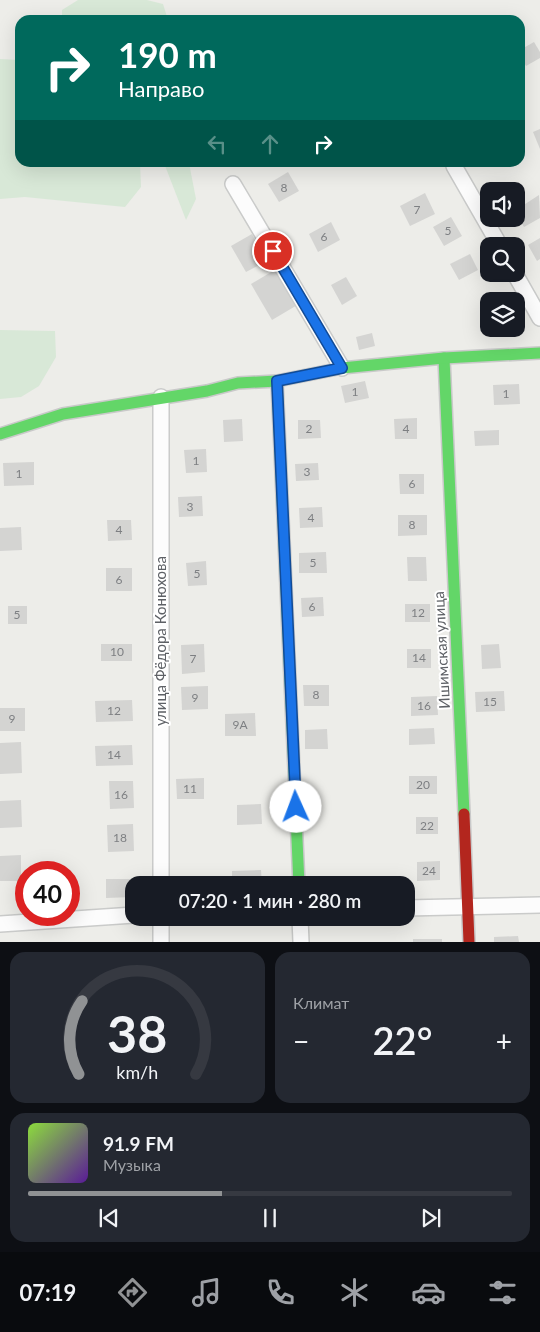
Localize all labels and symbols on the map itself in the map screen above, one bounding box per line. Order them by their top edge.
house number: 8 [281,180,288,195]
house number: 7 [414,202,421,217]
house number: 5 [445,223,452,238]
house number: 6 [321,229,328,244]
pin [252,230,294,272]
house number: 1 [352,384,359,399]
house number: 1 [503,386,510,401]
house number: 2 [306,421,313,436]
house number: 4 [403,421,410,436]
house number: 1 [193,453,200,468]
house number: 3 [304,464,311,479]
house number: 1 [16,466,23,481]
house number: 6 [409,476,416,491]
house number: 3 [187,499,194,514]
house number: 4 [308,510,315,525]
house number: 8 [409,517,416,532]
house number: 4 [116,522,123,537]
house number: 5 [310,555,317,570]
street label: улица Фёдора Конюхова [151,556,169,726]
house number: 5 [194,566,201,581]
house number: 6 [116,572,123,587]
street label: Ишимская улица [429,591,453,709]
house number: 6 [309,599,316,614]
house number: 12 [411,605,425,620]
house number: 5 [14,607,21,622]
house number: 10 [110,644,124,659]
house number: 14 [412,650,426,665]
house number: 7 [190,651,197,666]
house number: 8 [313,687,320,702]
house number: 9 [192,690,199,705]
house number: 15 [483,694,497,709]
house number: 16 [417,698,431,713]
house number: 12 [107,703,121,718]
house number: 9 [9,711,16,726]
house number: 9А [232,717,248,732]
house number: 14 [107,747,121,762]
house number: 20 [416,777,430,792]
position arrow [269,780,321,832]
house number: 11 [183,781,197,796]
house number: 16 [114,787,128,802]
house number: 22 [420,818,434,833]
house number: 18 [113,830,127,845]
speed limit sign: 40 [15,861,80,926]
house number: 24 [422,863,436,878]

